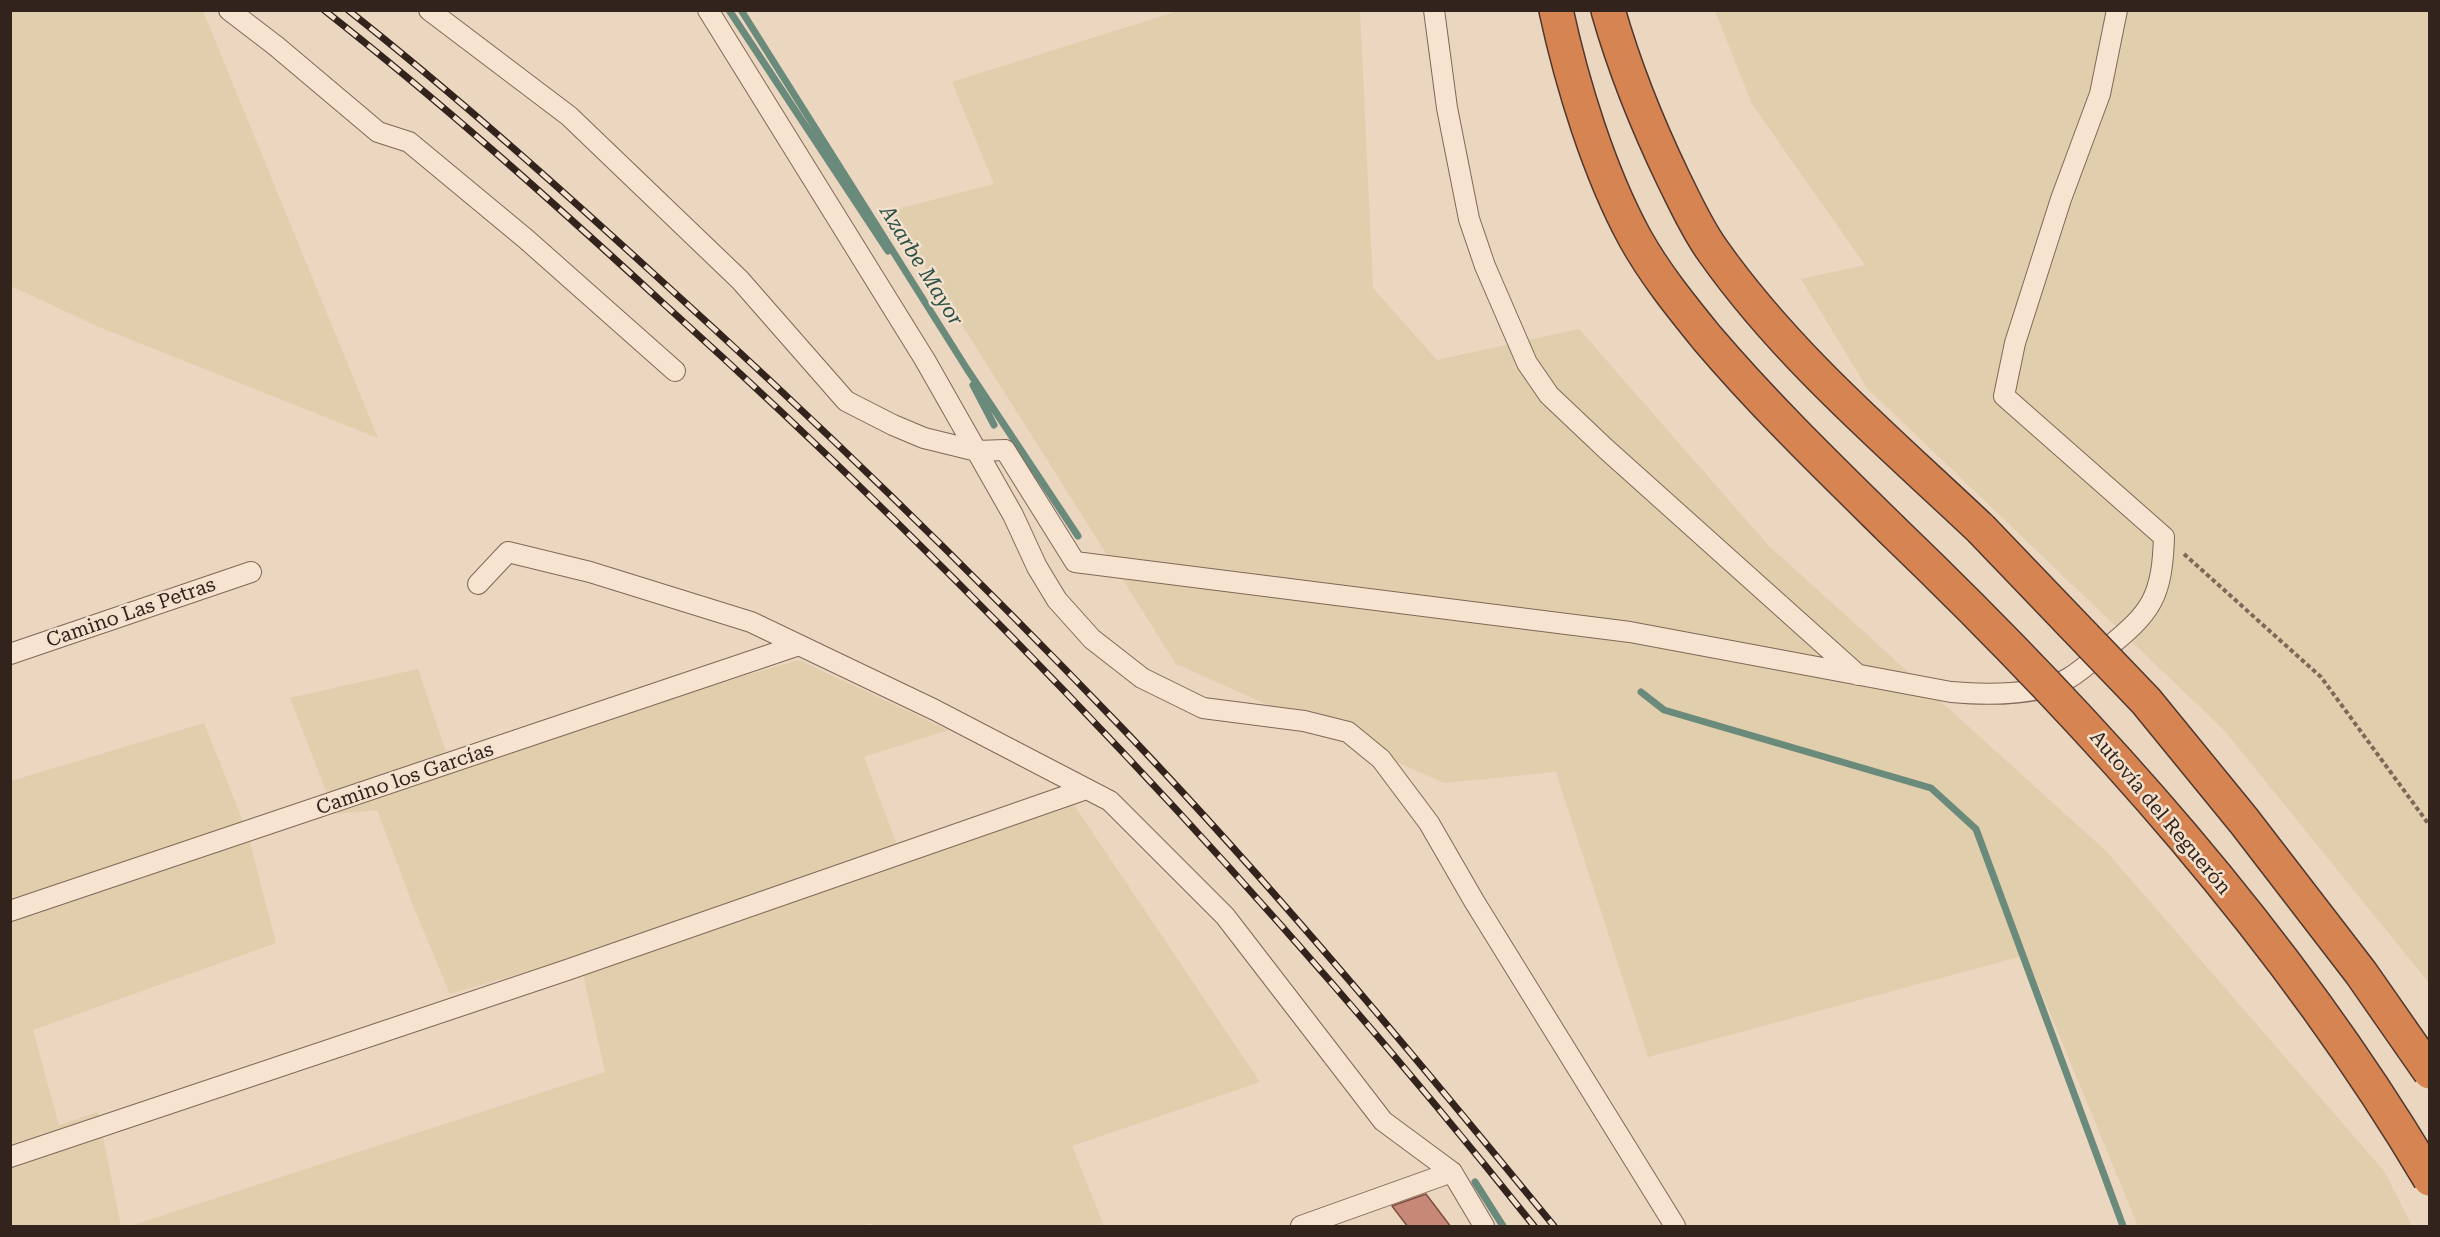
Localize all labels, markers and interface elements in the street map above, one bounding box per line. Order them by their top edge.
water label: Azarbe Mayor [874,201,968,331]
street label: Camino Las Petras [43,573,219,653]
street label: Autovía del Reguerón [2084,726,2236,900]
street label: Camino los Garcías [313,737,497,821]

